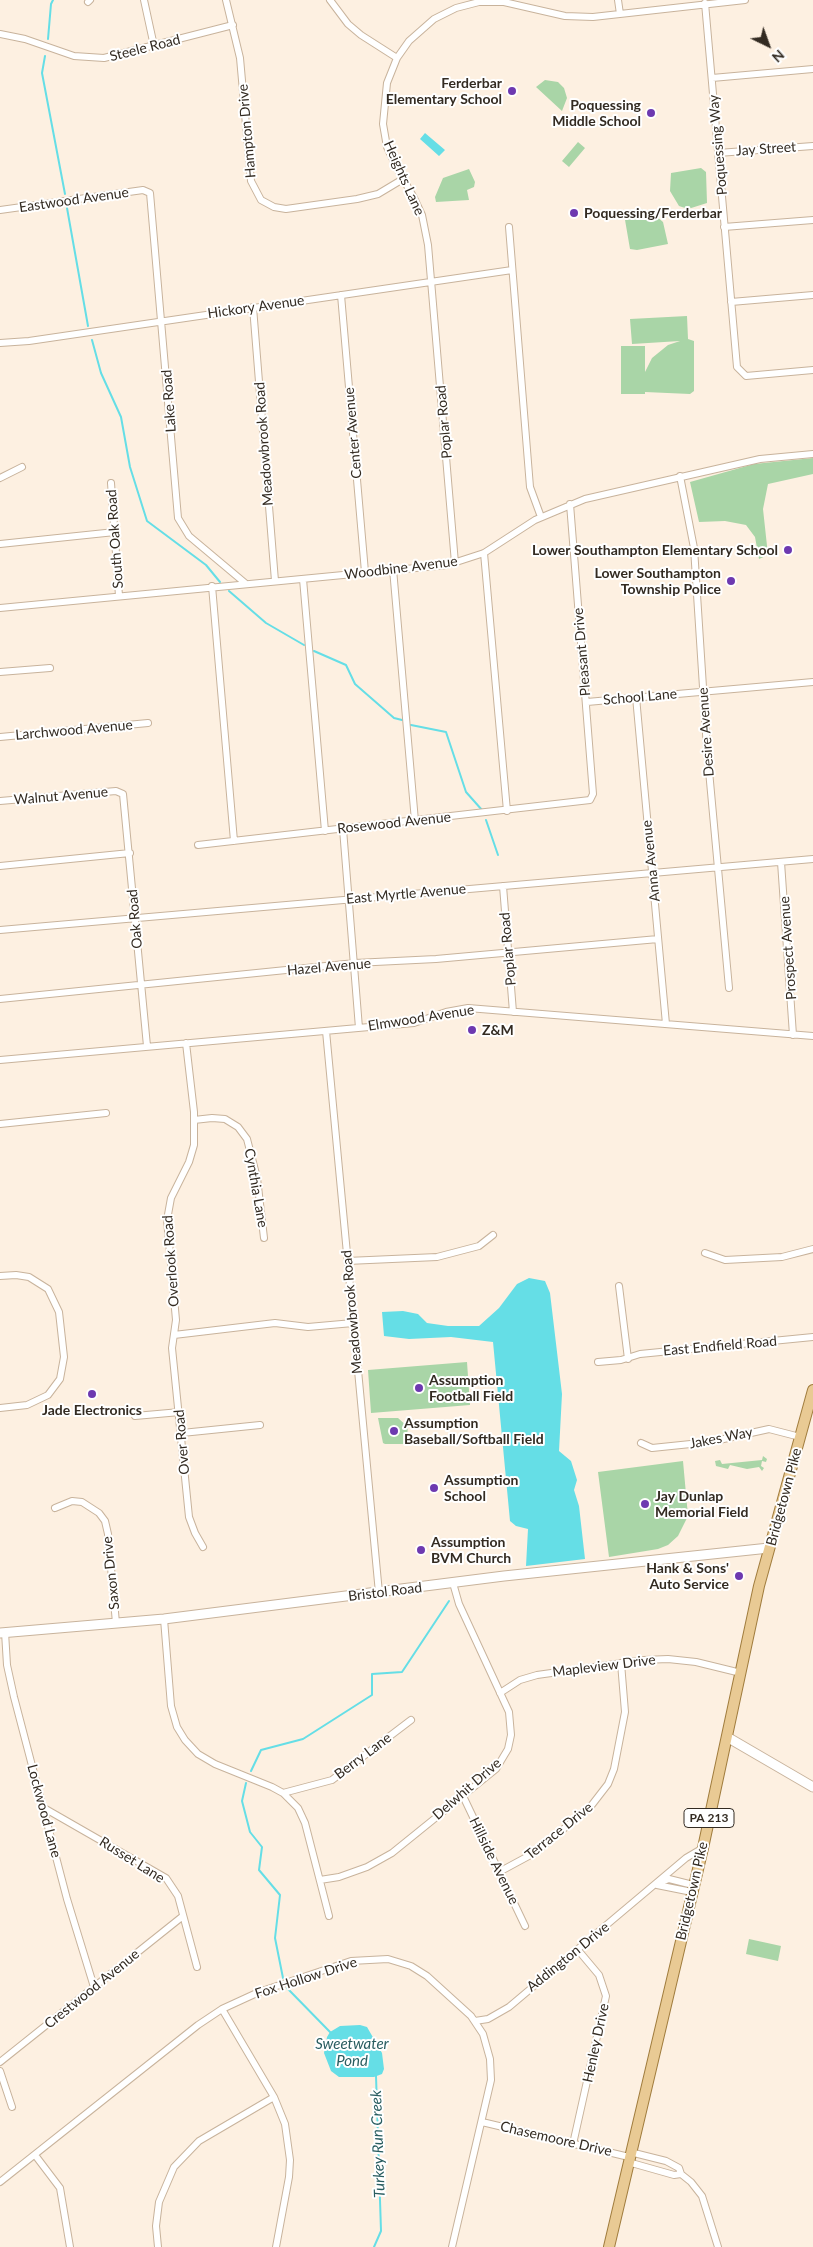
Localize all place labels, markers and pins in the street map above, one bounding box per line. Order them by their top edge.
place label: Ferderbar Elementary School [386,75,502,108]
marker: Ferderbar Elementary School [506,85,518,97]
place label: Poquessing Middle School [552,97,641,130]
marker: Poquessing Middle School [645,107,657,119]
place label: Poquessing/Ferderbar [584,205,722,221]
marker: Poquessing/Ferderbar [568,207,580,219]
place label: Lower Southampton Elementary School [532,542,778,558]
marker: Lower Southampton Elementary School [782,544,794,556]
place label: Lower Southampton Township Police [594,565,721,598]
marker: Lower Southampton Township Police [725,575,737,587]
place label: Z&M [482,1022,514,1038]
marker: Z&M [466,1024,478,1036]
place label: Assumption Football Field [429,1372,513,1404]
marker: Assumption Football Field [413,1382,425,1394]
marker: Jade Electronics [86,1388,98,1400]
place label: Jade Electronics [42,1402,142,1418]
place label: Assumption Baseball/Softball Field [404,1415,544,1448]
marker: Assumption Baseball/Softball Field [388,1425,400,1437]
place label: Assumption School [444,1472,518,1504]
marker: Assumption School [428,1482,440,1494]
place label: Jay Dunlap Memorial Field [655,1488,748,1520]
marker: Jay Dunlap Memorial Field [639,1498,651,1510]
place label: Assumption BVM Church [431,1534,511,1566]
marker: Assumption BVM Church [415,1544,427,1556]
place label: Hank & Sons' Auto Service [646,1560,729,1592]
marker: Hank & Sons' Auto Service [733,1570,745,1582]

